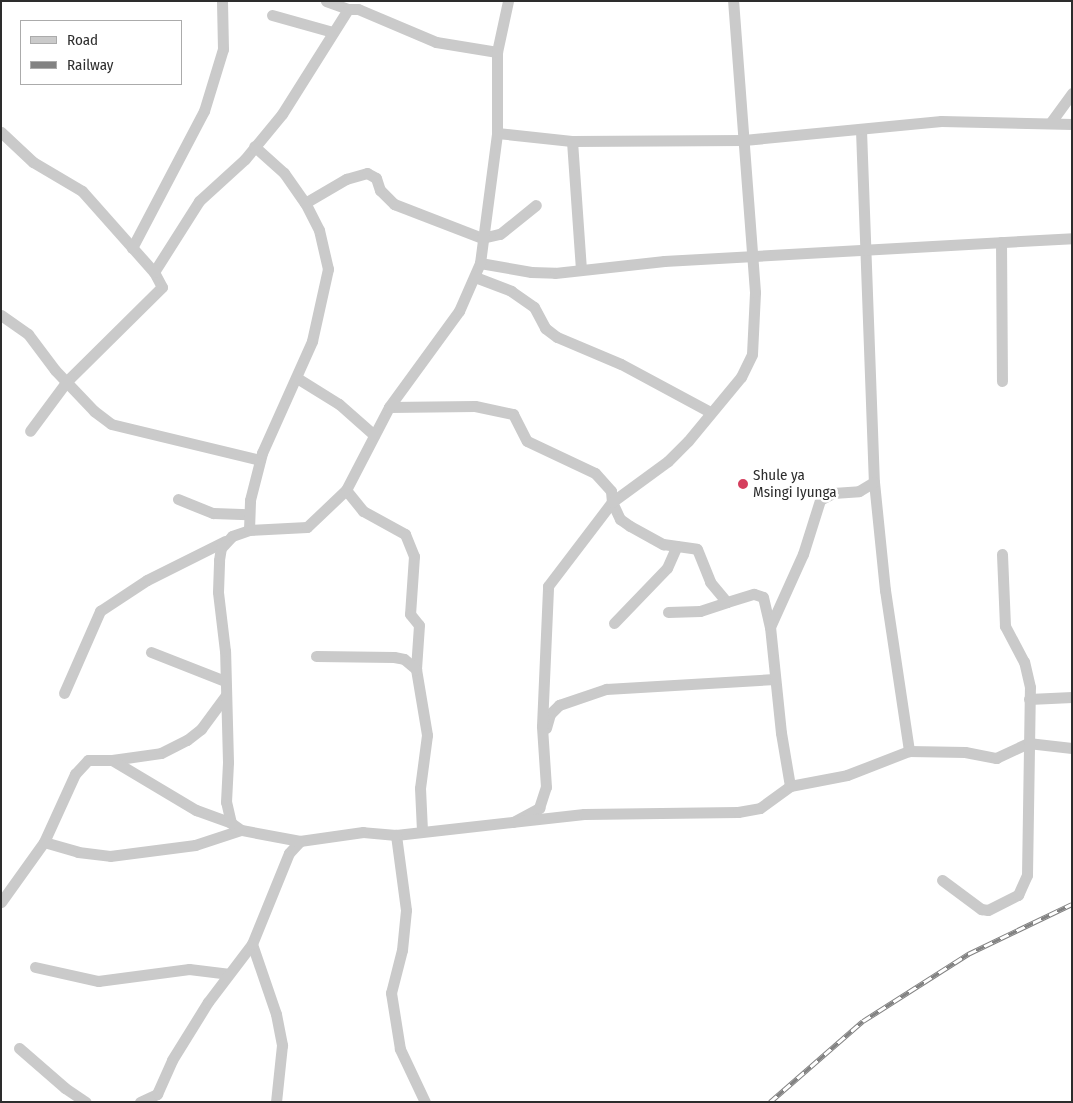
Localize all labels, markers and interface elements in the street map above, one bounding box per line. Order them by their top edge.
legend [20,20,182,85]
text: Road [67,31,98,49]
text: Railway [67,56,114,74]
place label: Shule ya Msingi Iyunga [753,466,837,501]
marker: Shule ya Msingi Iyunga [737,478,749,490]

